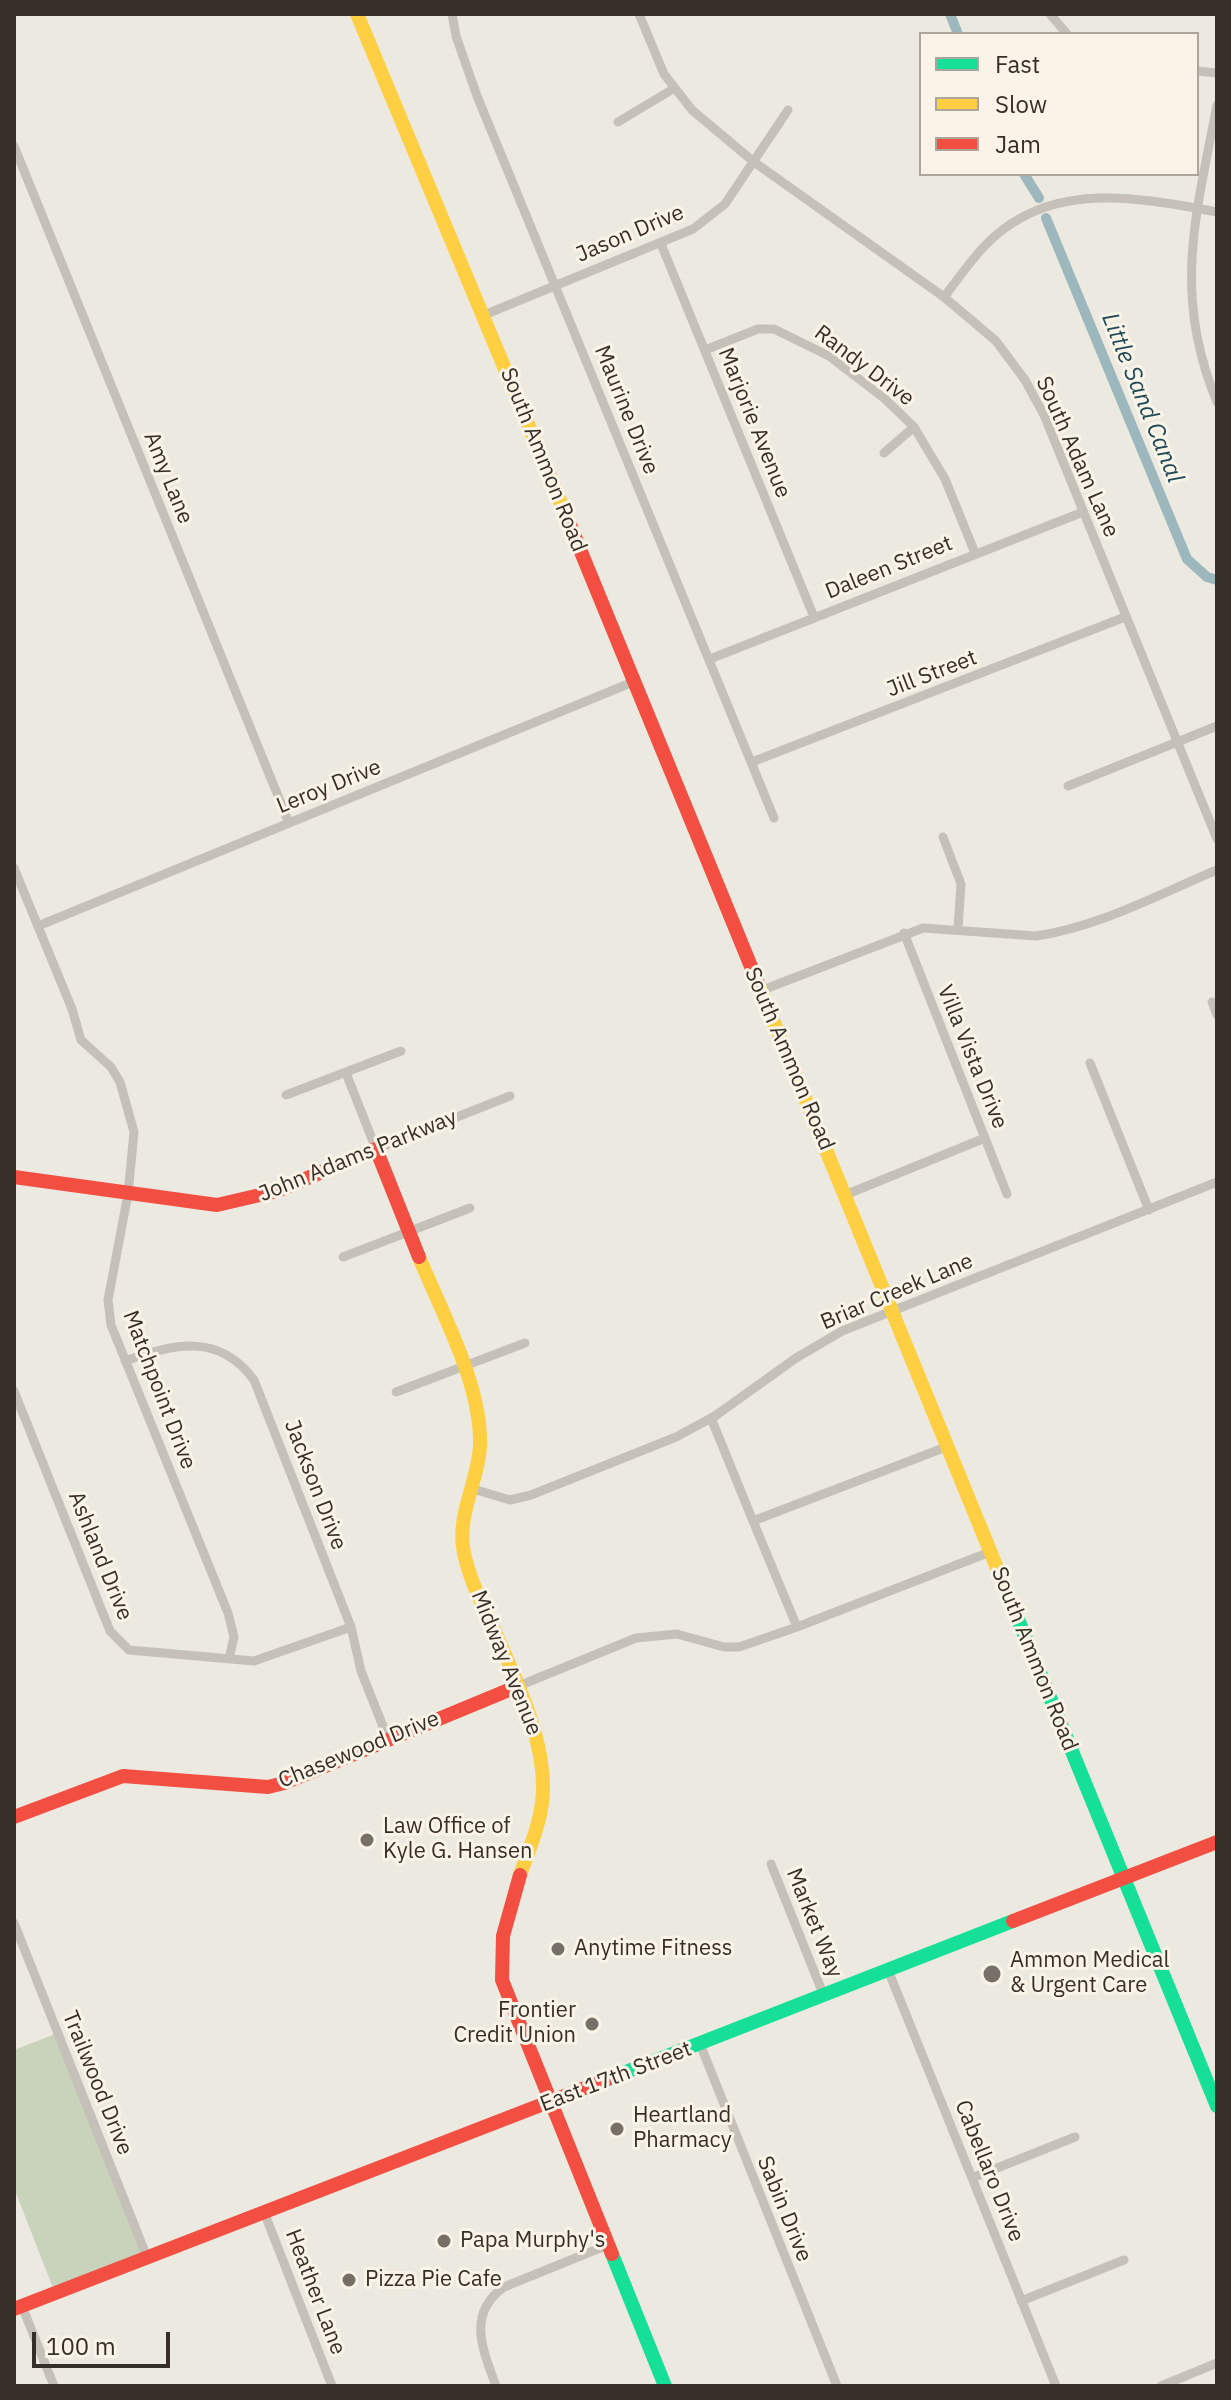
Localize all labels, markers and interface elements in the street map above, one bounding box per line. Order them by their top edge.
legend [919,32,1199,176]
text: Fast [995,48,1040,80]
text: Slow [995,88,1047,120]
text: Jam [995,128,1041,160]
street label: Jason Drive [572,199,688,269]
water label: Little Sand Canal [1095,309,1189,487]
street label: Randy Drive [809,320,919,412]
street label: Maurine Drive [588,342,664,478]
street label: Marjorie Avenue [712,344,796,502]
street label: South Ammon Road [494,364,592,556]
street label: South Adam Lane [1030,372,1124,542]
street label: Amy Lane [138,428,198,528]
street label: Daleen Street [822,531,956,605]
street label: Jill Street [883,645,981,703]
street label: Leroy Drive [273,754,385,820]
street label: South Ammon Road [739,964,839,1154]
street label: Villa Vista Drive [931,981,1013,1133]
street label: John Adams Parkway [255,1104,461,1208]
street label: Briar Creek Lane [817,1248,977,1336]
street label: Matchpoint Drive [117,1307,201,1473]
street label: Jackson Drive [278,1416,352,1554]
street label: Ashland Drive [62,1488,138,1624]
street label: South Ammon Road [985,1563,1083,1755]
street label: Midway Avenue [465,1587,547,1739]
street label: Chasewood Drive [275,1706,443,1794]
place label: Law Office of Kyle G. Hansen [383,1814,533,1866]
marker: Law Office of Kyle G. Hansen [358,1831,376,1849]
street label: Market Way [780,1864,848,1982]
place label: Anytime Fitness [574,1936,732,1962]
marker: Anytime Fitness [549,1940,567,1958]
place label: Ammon Medical & Urgent Care [1010,1948,1170,2000]
marker: Ammon Medical & Urgent Care [981,1963,1003,1985]
place label: Frontier Credit Union [453,1998,576,2050]
street label: Trailwood Drive [56,2007,138,2159]
marker: Frontier Credit Union [583,2015,601,2033]
street label: East 17th Street [536,2036,696,2118]
street label: Cabellaro Drive [949,2096,1029,2246]
place label: Heartland Pharmacy [633,2103,732,2154]
marker: Heartland Pharmacy [608,2120,626,2138]
street label: Sabin Drive [751,2152,817,2266]
street label: Heather Lane [279,2226,351,2358]
place label: Papa Murphy's [460,2228,606,2254]
marker: Papa Murphy's [435,2232,453,2250]
place label: Pizza Pie Cafe [365,2267,502,2293]
marker: Pizza Pie Cafe [340,2271,358,2289]
scale bar [36,2316,174,2366]
text: 100 m [46,2330,116,2362]

